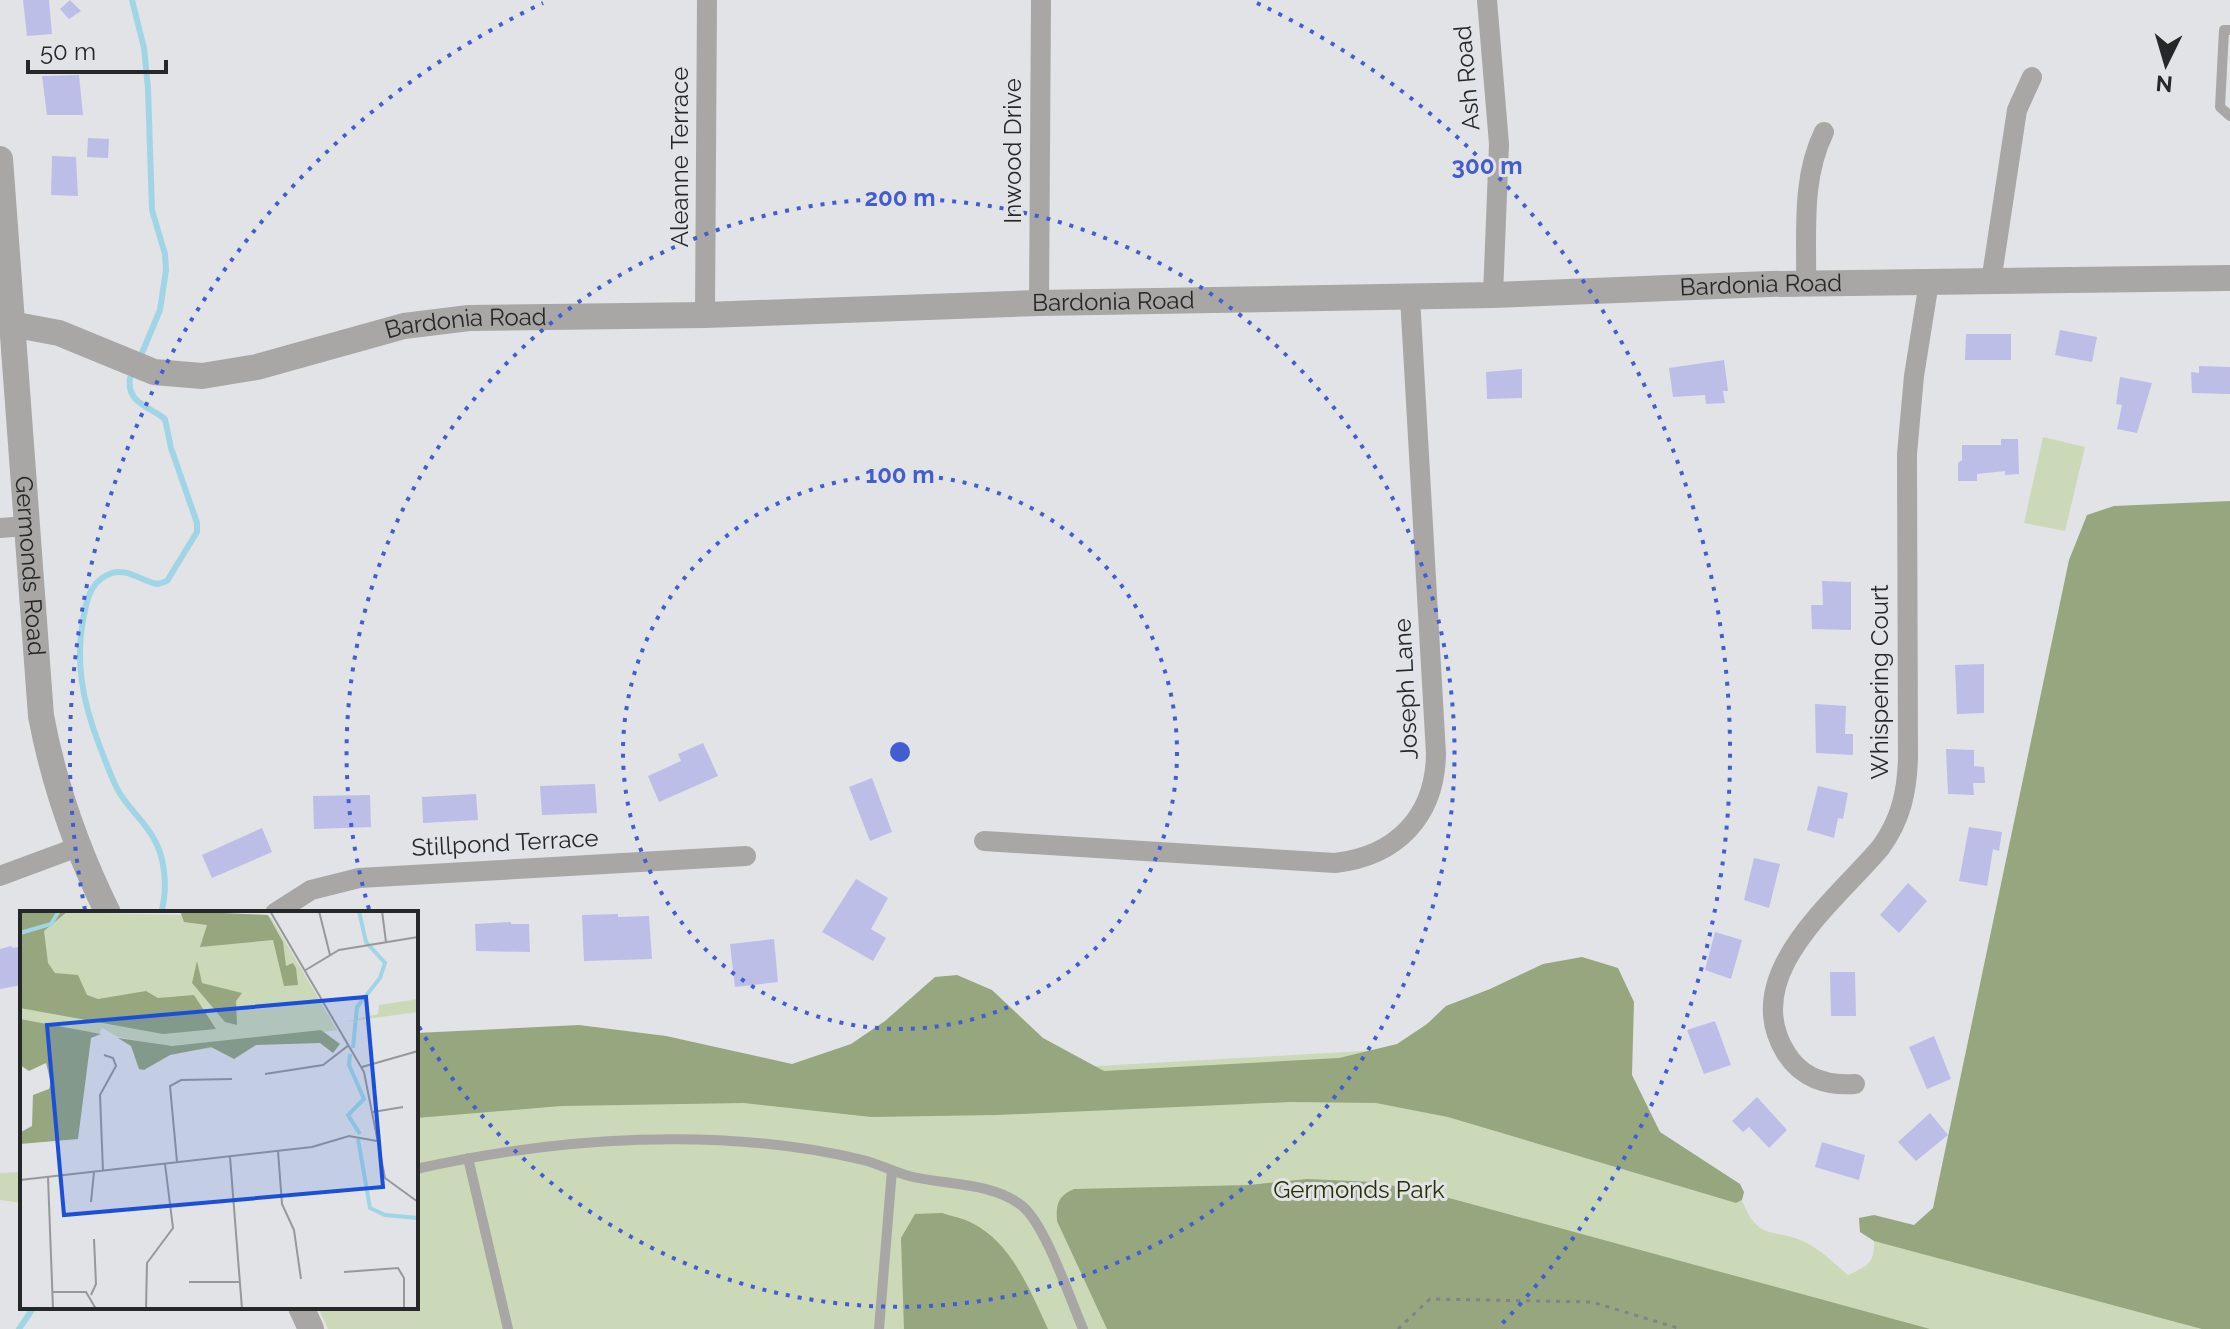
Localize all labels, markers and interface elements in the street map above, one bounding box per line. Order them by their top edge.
scale bar [28,24,166,74]
street label: Ash Road [1447,24,1486,132]
north arrow [2126,24,2206,104]
text: 50 m [40,37,96,66]
street label: Aleanne Terrace [665,67,694,247]
text: N [2155,70,2174,98]
street label: Inwood Drive [998,78,1027,224]
text: 300 m [1452,151,1522,180]
text: 200 m [864,183,936,212]
street label: Bardonia Road [1679,268,1842,302]
street label: Bardonia Road [1032,285,1195,317]
street label: Bardonia Road [381,302,547,345]
text: 100 m [865,460,935,489]
street label: Germonds Road [9,475,52,657]
street label: Whispering Court [1865,585,1894,779]
street label: Joseph Lane [1387,618,1424,760]
centre of rings [886,738,914,766]
street label: Stillpond Terrace [411,823,599,862]
inset map [20,911,418,1309]
park label: Germonds Park [1273,1175,1445,1204]

